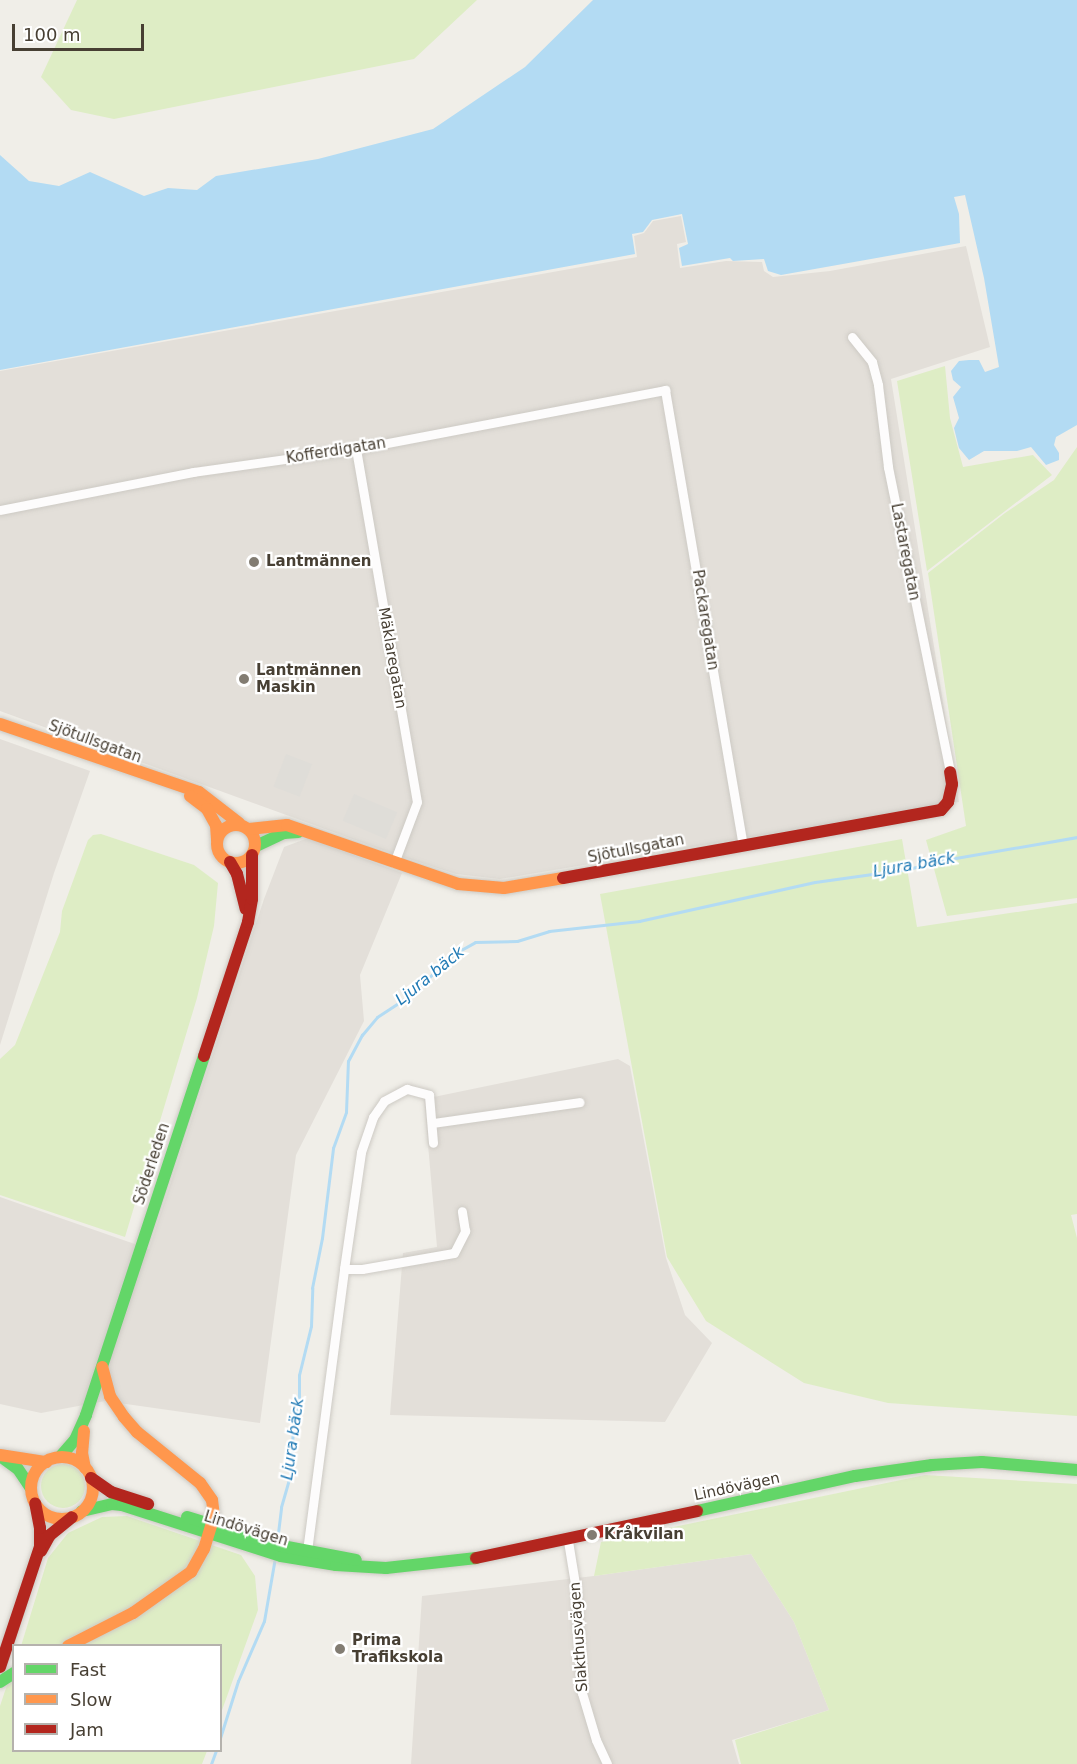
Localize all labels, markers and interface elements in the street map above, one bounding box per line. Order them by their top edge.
scale bar [15,12,147,50]
text: 100 m [23,24,81,45]
street label: Kofferdigatan [285,434,387,468]
street label: Lastaregatan [887,502,923,602]
place label: Lantmännen [266,553,371,571]
marker: Lantmännen [247,555,261,569]
street label: Packaregatan [688,568,722,672]
street label: Mäklaregatan [374,606,410,710]
place label: Lantmännen Maskin [256,661,361,696]
marker: Lantmännen Maskin [237,672,251,686]
street label: Sjötullsgatan [46,717,144,767]
street label: Sjötullsgatan [586,831,686,867]
water label: Ljura bäck [871,848,957,882]
water label: Ljura bäck [392,942,468,1010]
street label: Söderleden [130,1121,174,1207]
water label: Ljura bäck [278,1397,308,1481]
street label: Lindövägen [693,1469,781,1505]
street label: Lindövägen [202,1508,290,1550]
place label: Kråkvilan [604,1526,684,1544]
marker: Kråkvilan [585,1528,599,1542]
street label: Slakthusvägen [566,1581,592,1693]
place label: Prima Trafikskola [352,1631,443,1666]
marker: Prima Trafikskola [333,1642,347,1656]
legend [12,1644,222,1752]
text: Fast [70,1659,106,1680]
text: Slow [70,1689,112,1710]
text: Jam [70,1719,104,1740]

